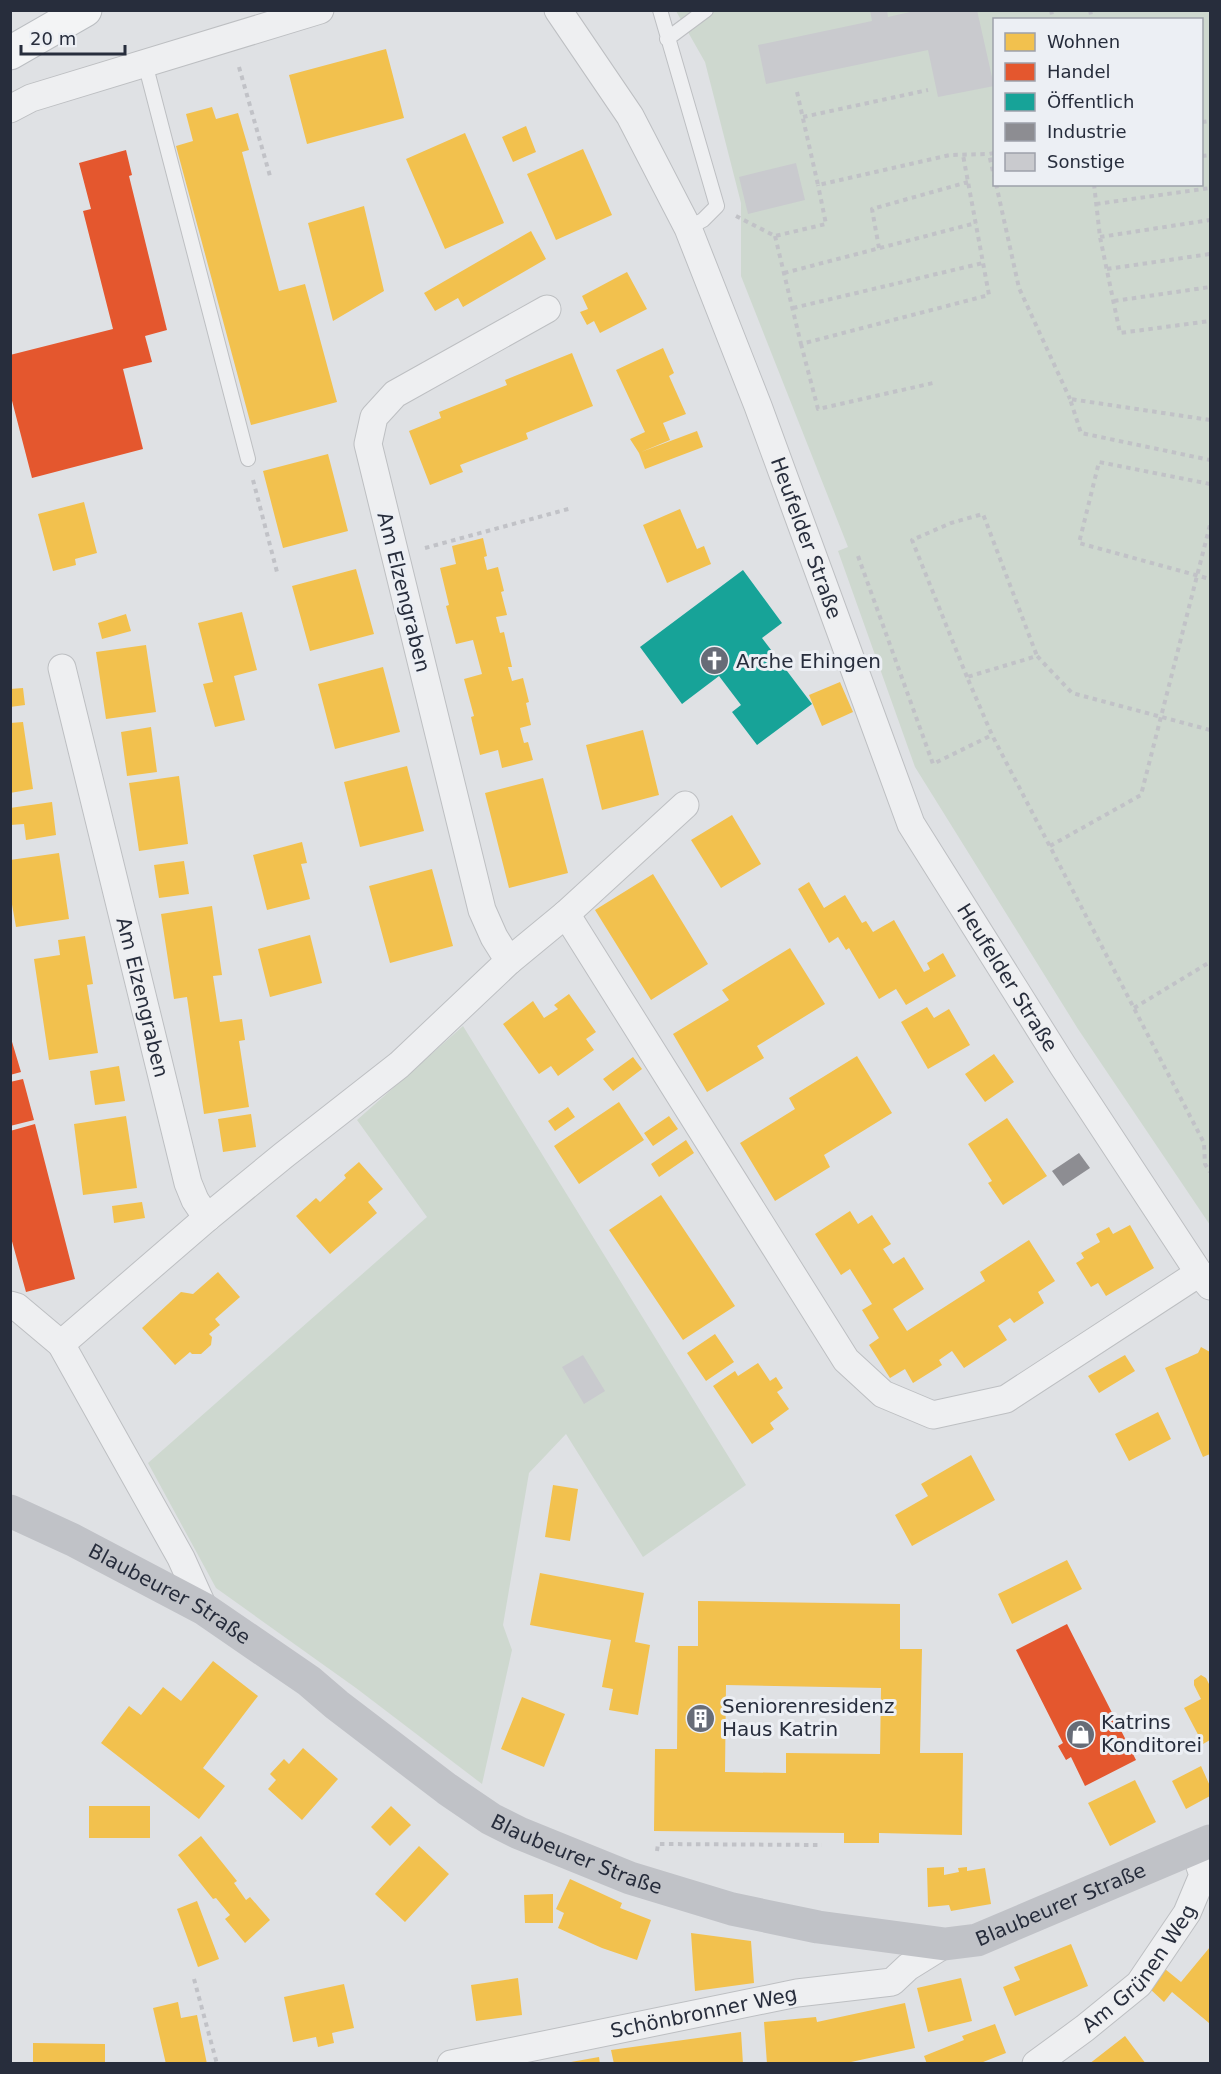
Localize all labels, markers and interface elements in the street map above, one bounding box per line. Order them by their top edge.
scale bar [21,18,124,56]
legend [993,18,1203,186]
text: 20 m [30,28,76,49]
text: Wohnen [1047,31,1120,52]
text: Handel [1047,61,1110,82]
text: Öffentlich [1047,91,1134,112]
text: Industrie [1047,121,1126,142]
text: Sonstige [1047,151,1125,172]
street label: Heufelder Straße [766,454,847,622]
street label: Am Elzengraben [373,510,435,674]
church icon: Arche Ehingen [699,645,731,677]
place label: Arche Ehingen [736,649,881,673]
street label: Heufelder Straße [952,899,1063,1056]
street label: Am Elzengraben [111,915,174,1080]
street label: Blaubeurer Straße [85,1538,255,1649]
place label: Seniorenresidenz Haus Katrin [722,1694,894,1741]
building icon: Seniorenresidenz Haus Katrin [685,1702,717,1734]
place label: Katrins Konditorei [1101,1710,1202,1757]
shop icon: Katrins Konditorei [1064,1718,1096,1750]
street label: Blaubeurer Straße [487,1809,665,1899]
street label: Blaubeurer Straße [972,1858,1149,1951]
street label: Am Grünen Weg [1077,1901,1201,2038]
street label: Schönbronner Weg [608,1981,799,2043]

